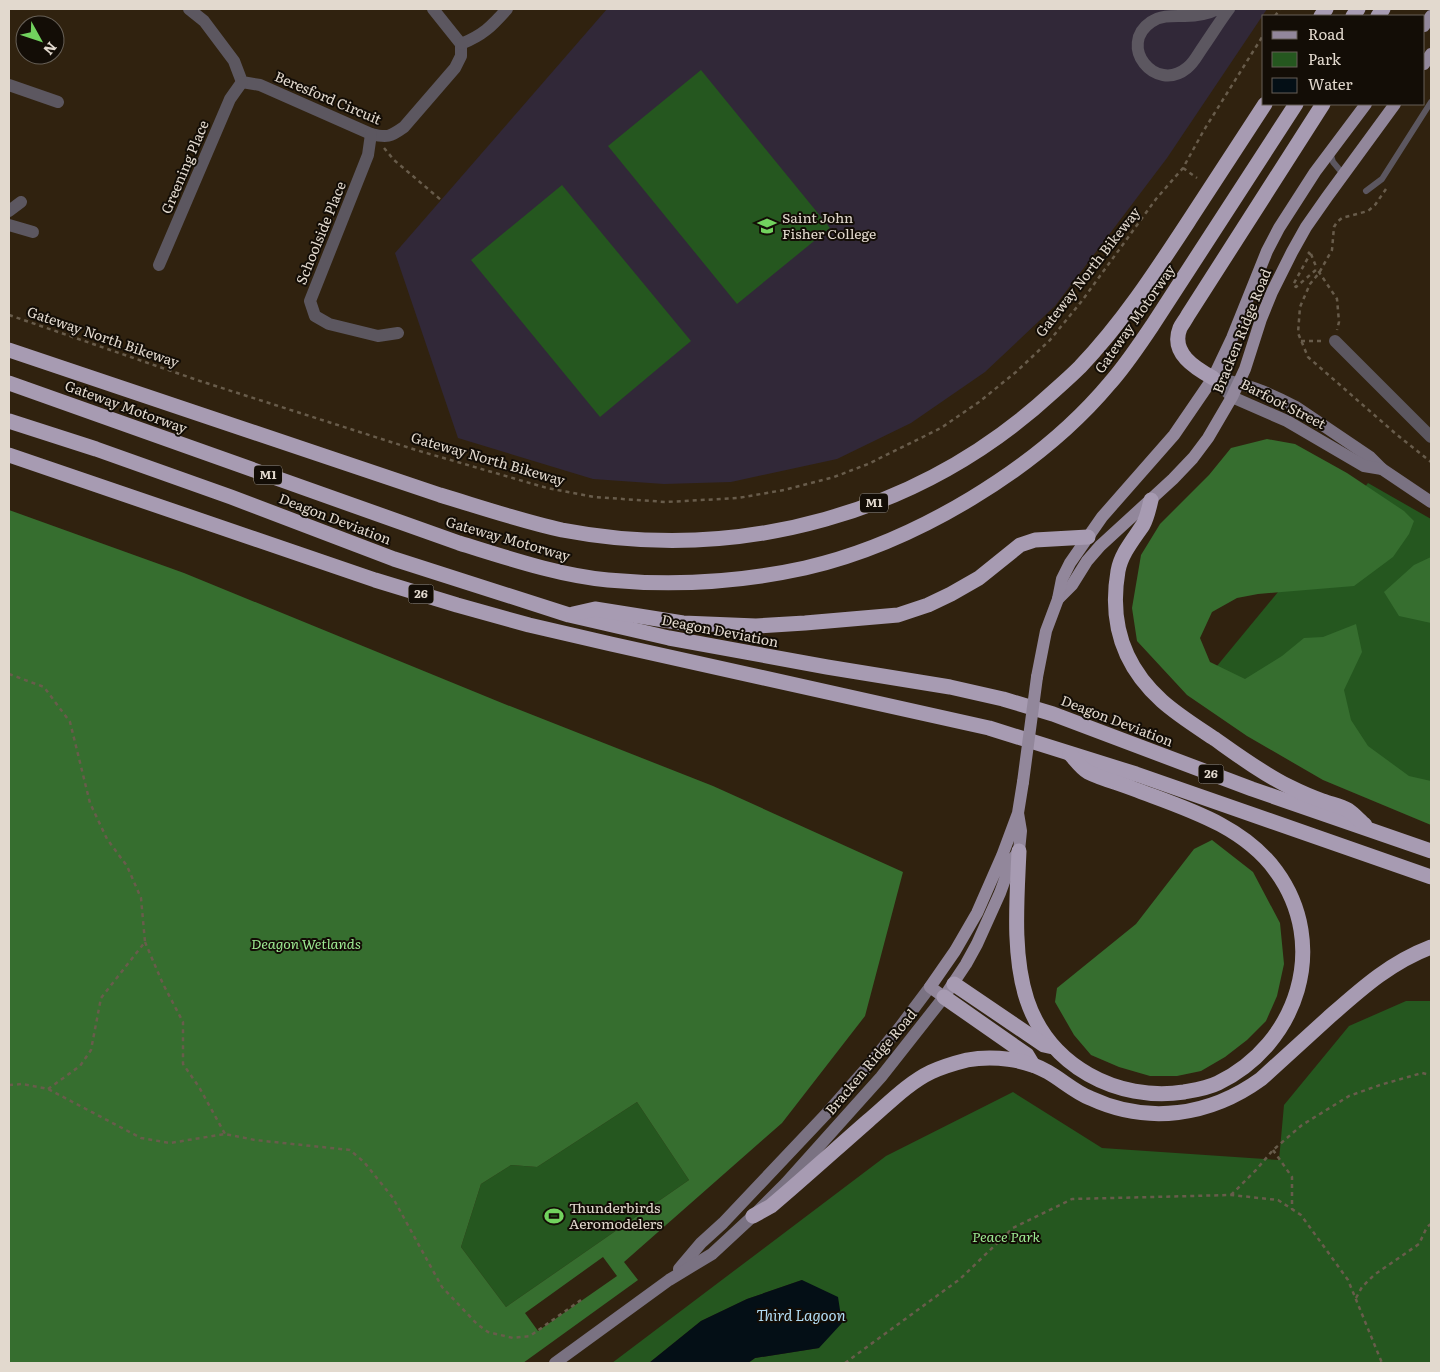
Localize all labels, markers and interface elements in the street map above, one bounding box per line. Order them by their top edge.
north arrow [15,15,65,65]
legend [1262,15,1425,105]
text: Road [1308,22,1344,45]
text: N [39,38,62,60]
text: Park [1308,47,1342,70]
street label: Beresford Circuit [272,66,385,129]
text: Water [1308,72,1353,95]
street label: Greening Place [155,117,213,217]
street label: Schoolside Place [290,178,350,287]
street label: Gateway North Bikeway [1030,202,1145,340]
place label: Saint John Fisher College [782,207,876,243]
school or university icon: Saint John Fisher College [756,215,778,237]
street label: Gateway Motorway [1089,259,1180,377]
street label: Bracken Ridge Road [1207,265,1275,396]
street label: Gateway North Bikeway [25,301,183,372]
street label: Barfoot Street [1237,373,1330,433]
street label: Gateway Motorway [62,375,191,438]
street label: Gateway North Bikeway [409,426,569,490]
road number: M1 [254,466,282,484]
street label: Deagon Deviation [276,487,394,549]
road number: M1 [860,493,888,512]
street label: Gateway Motorway [444,511,574,566]
road number: 26 [408,584,434,604]
street label: Deagon Deviation [660,609,780,651]
street label: Deagon Deviation [1058,689,1176,751]
road number: 26 [1198,764,1224,784]
park label: Deagon Wetlands [251,933,361,953]
street label: Bracken Ridge Road [820,1004,921,1119]
place label: Thunderbirds Aeromodelers [569,1197,663,1233]
sports icon: Thunderbirds Aeromodelers [543,1205,565,1227]
park label: Peace Park [972,1226,1040,1246]
water label: Third Lagoon [756,1303,846,1326]

